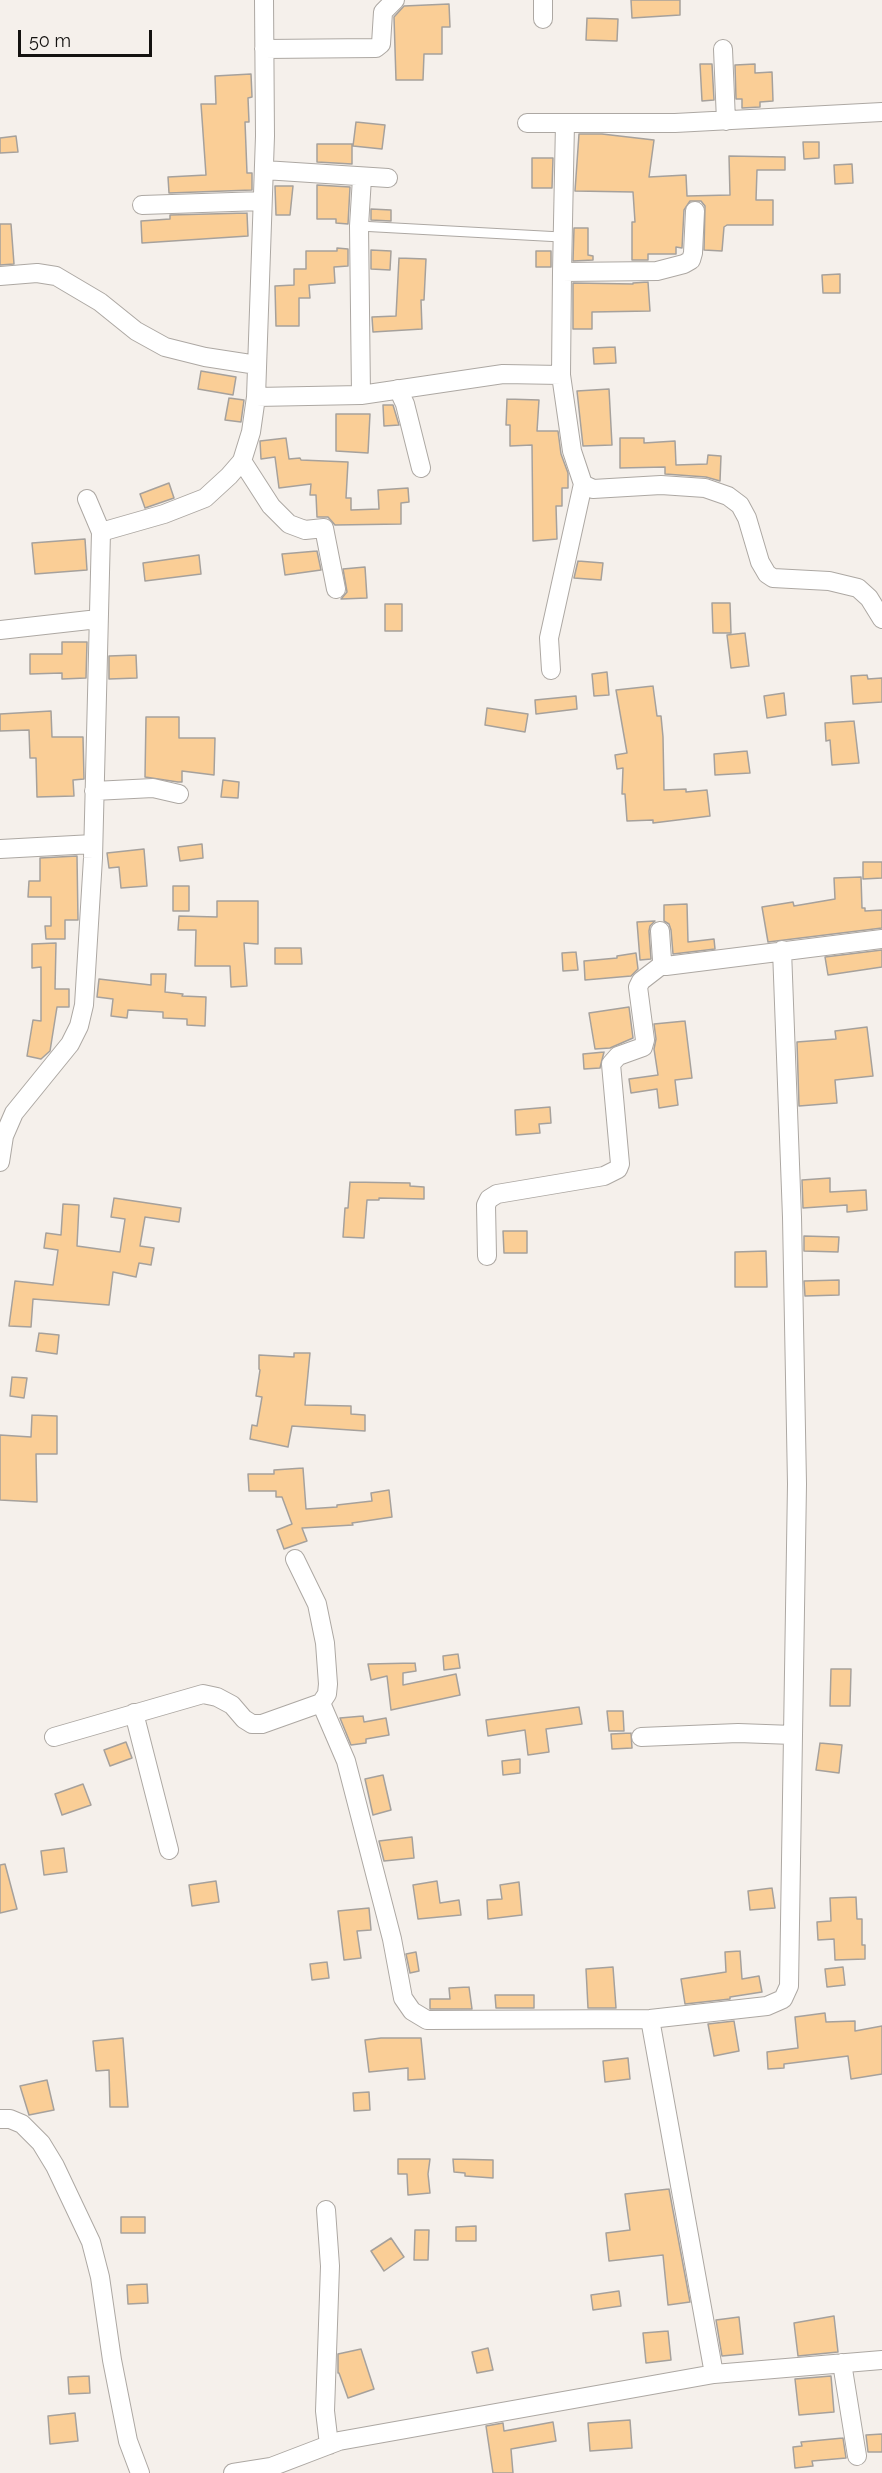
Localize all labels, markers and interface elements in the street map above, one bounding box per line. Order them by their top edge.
scale bar [21,18,154,56]
text: 50 m [29,30,71,51]

